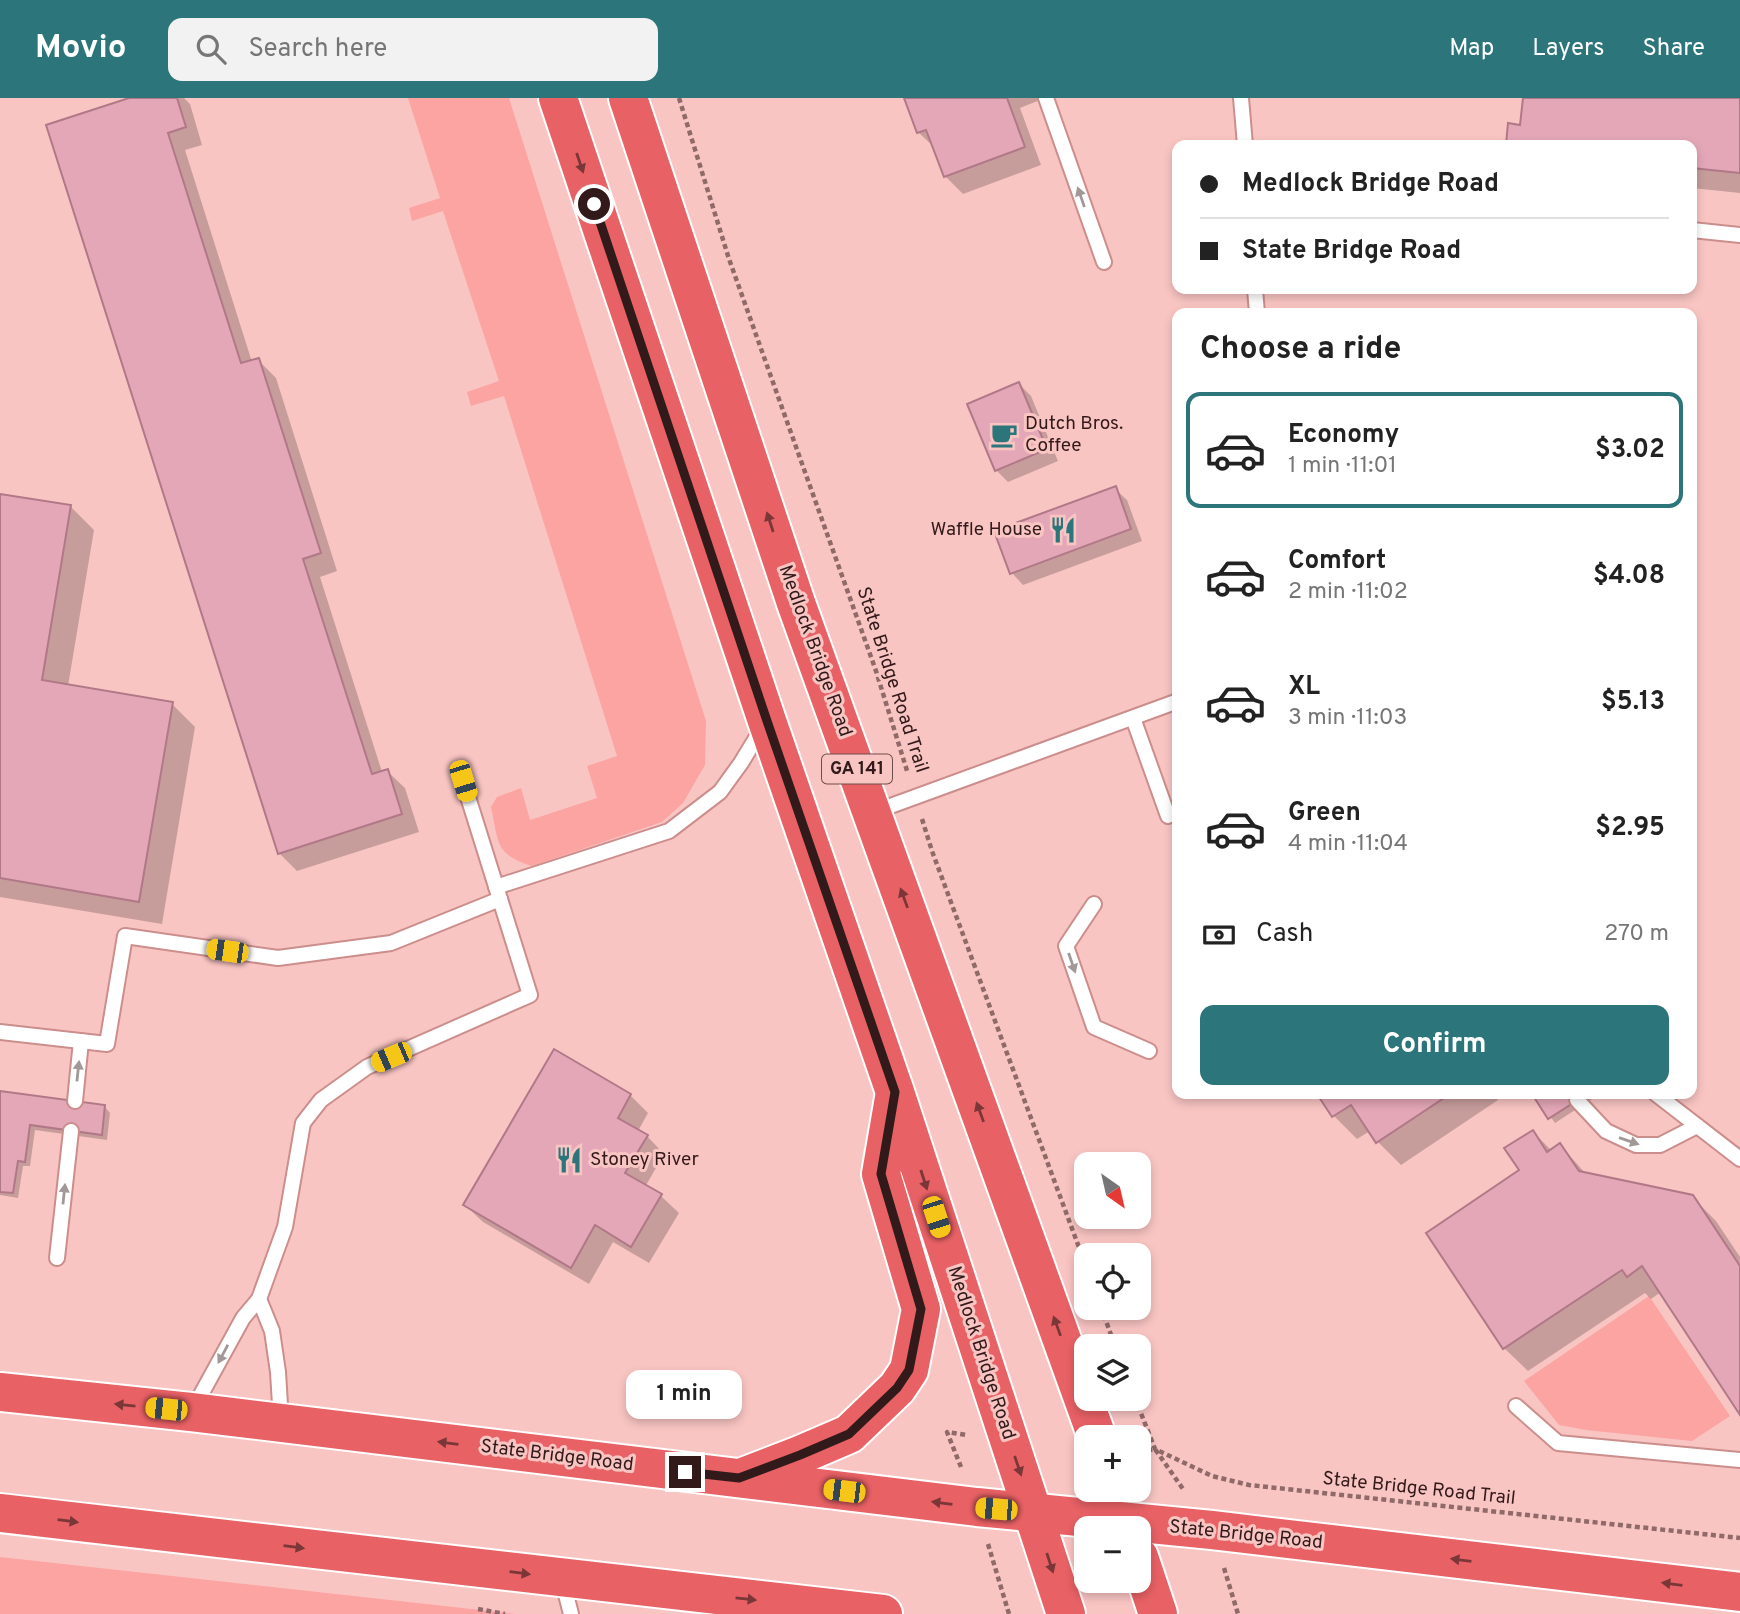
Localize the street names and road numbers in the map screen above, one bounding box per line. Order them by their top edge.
street label: Medlock Bridge Road [773,562,857,740]
street label: State Bridge Road Trail [851,584,933,776]
road number: GA 141 [822,754,892,784]
street label: Medlock Bridge Road [942,1263,1020,1443]
street label: State Bridge Road [479,1435,635,1477]
street label: State Bridge Road Trail [1321,1467,1517,1511]
street label: State Bridge Road [1168,1515,1324,1555]

